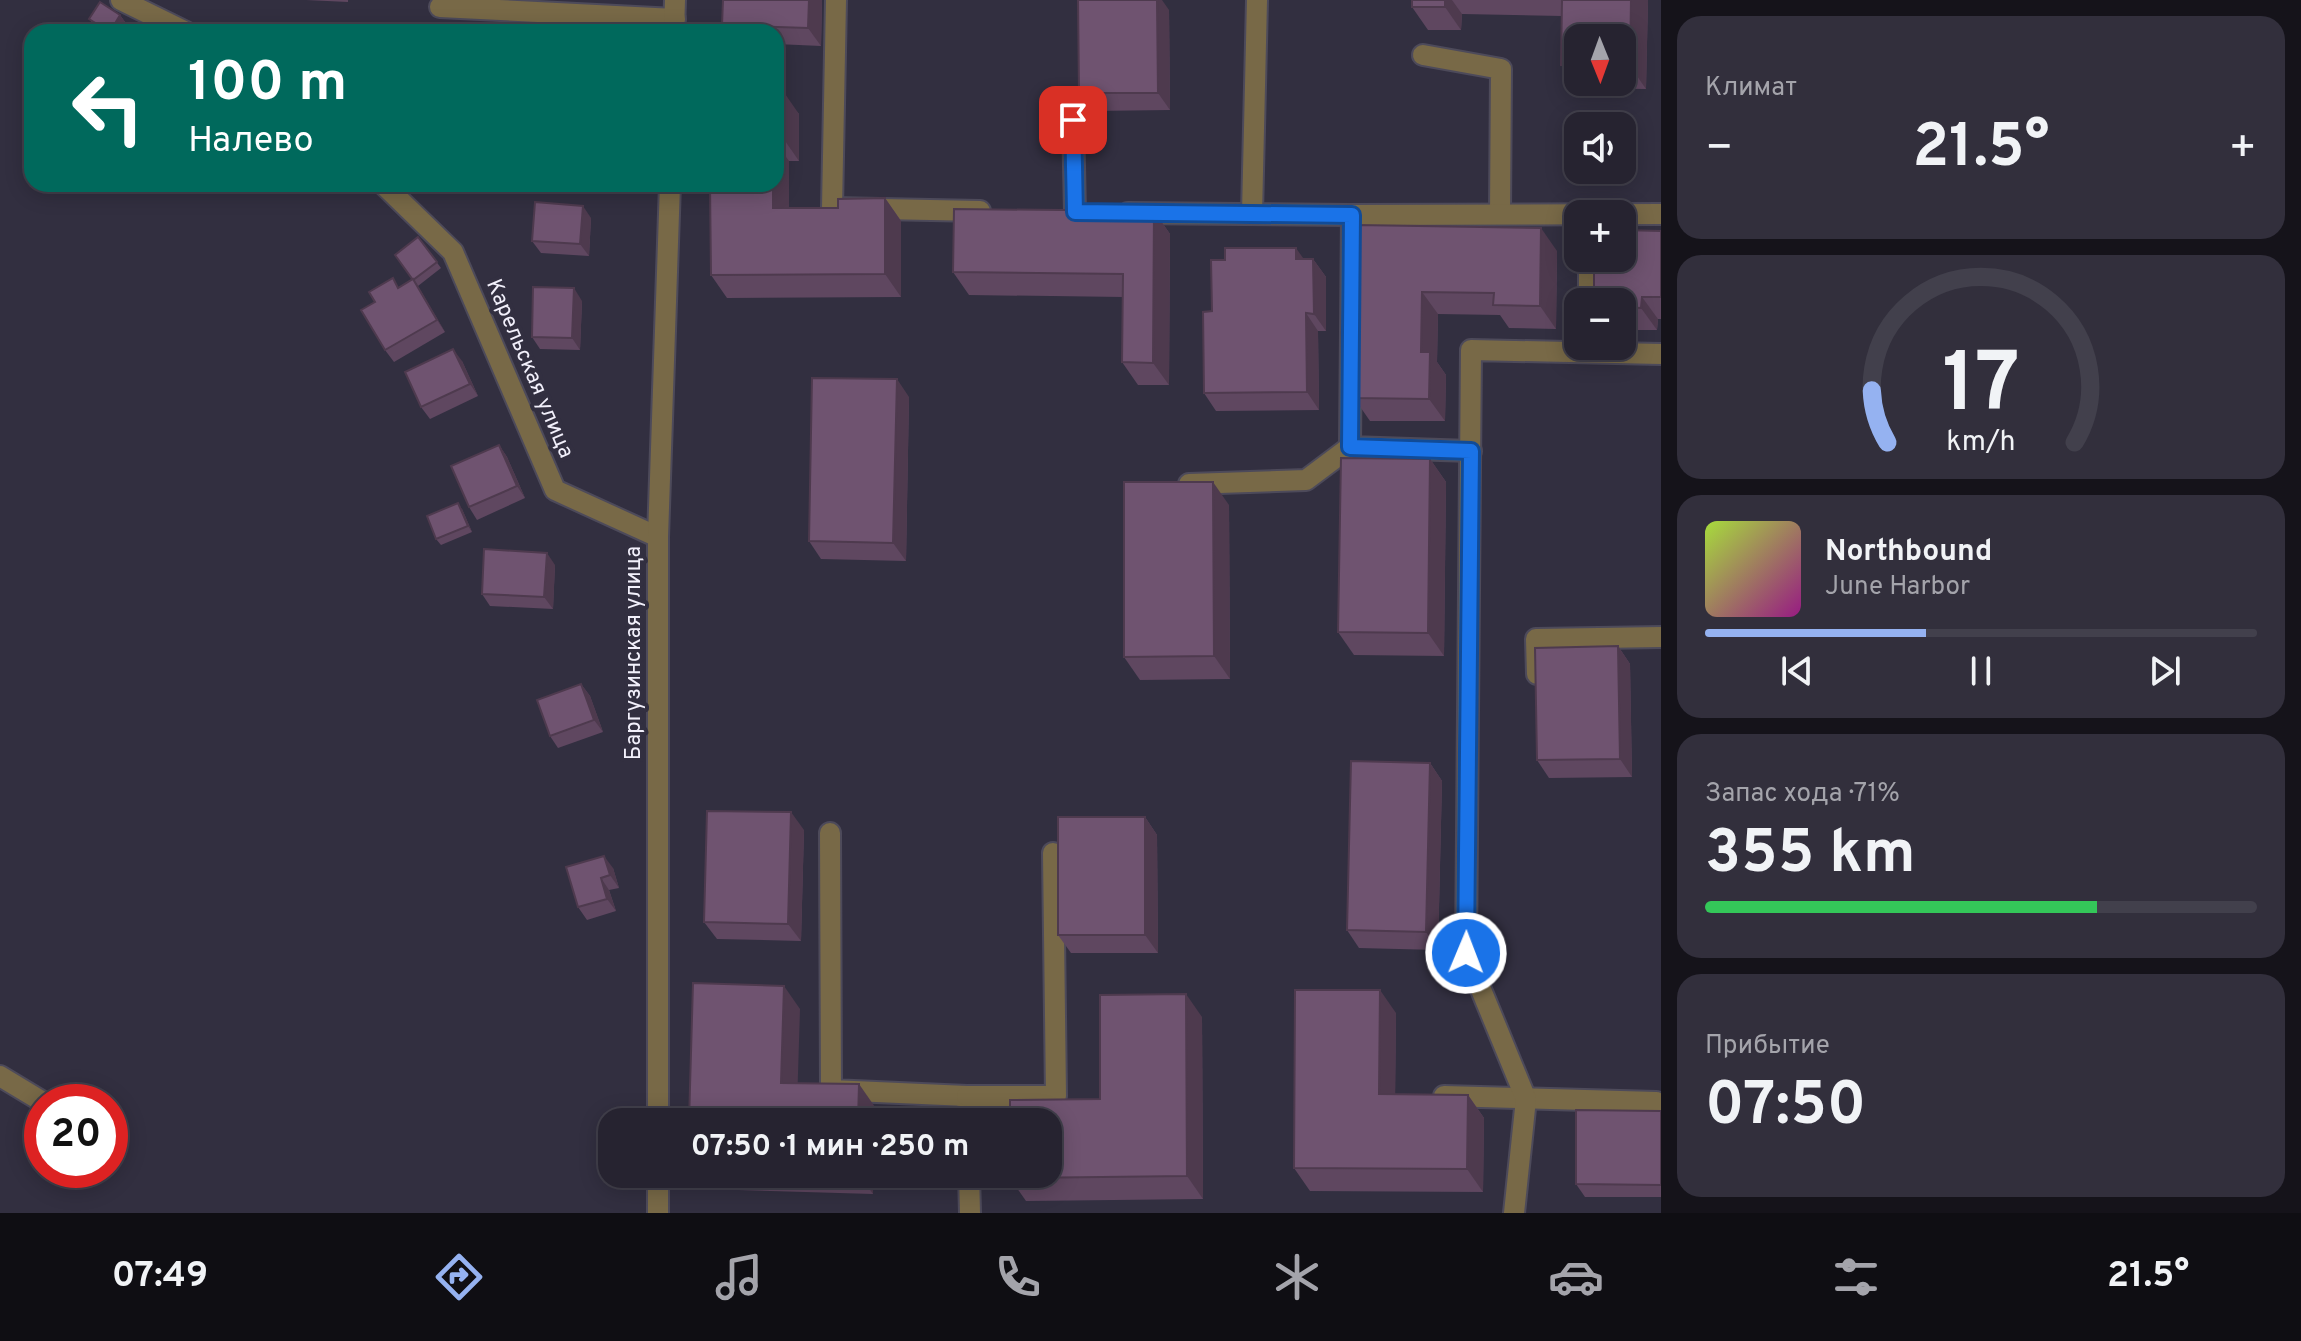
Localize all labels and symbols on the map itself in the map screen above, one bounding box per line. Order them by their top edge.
north arrow [1564,24,1636,96]
pin [1039,86,1107,154]
street label: Карельская улица [479,275,579,463]
street label: Баргузинская улица [621,546,648,760]
position arrow [1424,911,1508,995]
speed limit sign: 20 [24,1084,128,1188]

